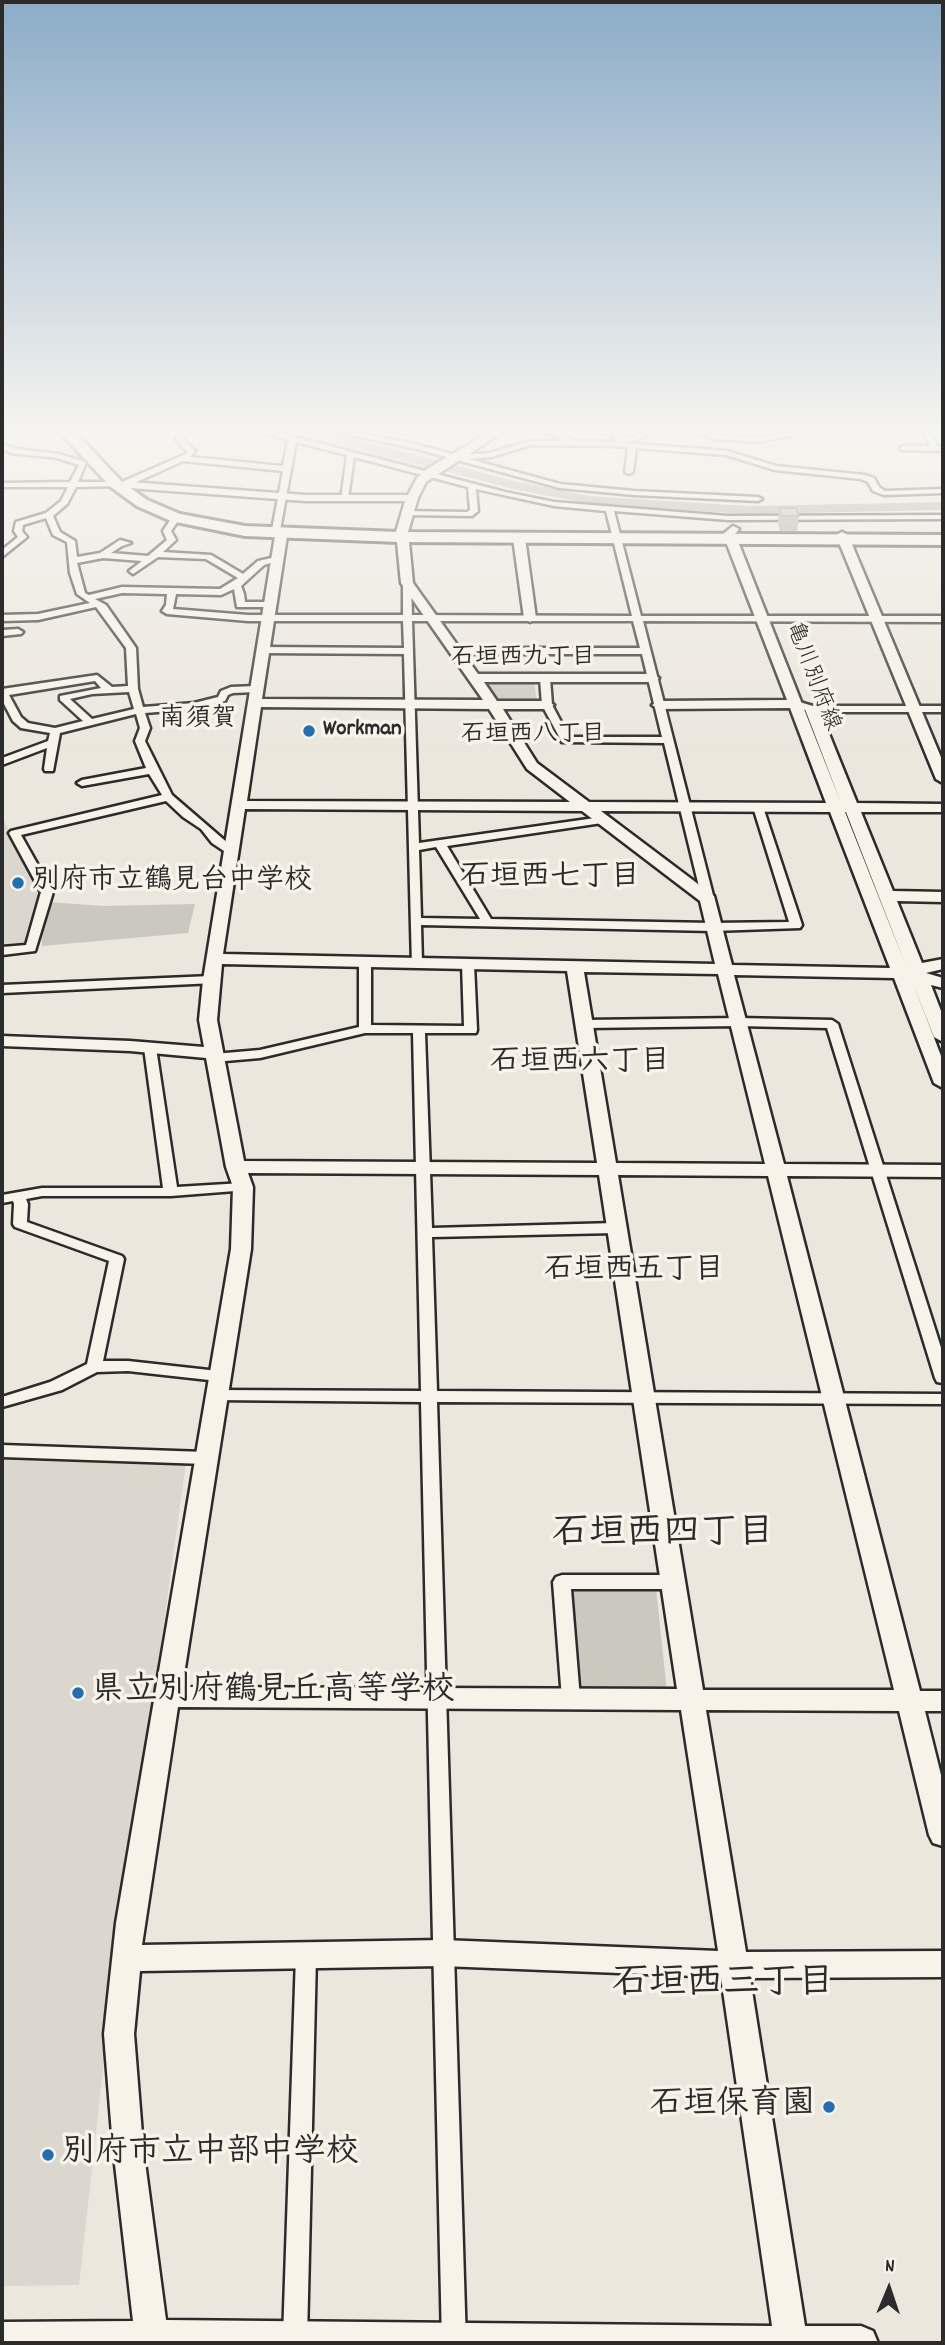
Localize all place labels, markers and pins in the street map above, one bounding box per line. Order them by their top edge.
place label: Workman [323,717,402,745]
marker: Workman [301,723,317,739]
place label: 別府市立鶴見台中学校 [32,866,312,900]
marker: 別府市立鶴見台中学校 [10,875,26,891]
place label: 県立別府鶴見丘高等学校 [92,1673,455,1713]
marker: 県立別府鶴見丘高等学校 [70,1685,86,1701]
place label: 石垣保育園 [650,2087,815,2127]
marker: 石垣保育園 [821,2099,837,2115]
place label: 別府市立中部中学校 [62,2135,359,2175]
marker: 別府市立中部中学校 [40,2147,56,2163]

